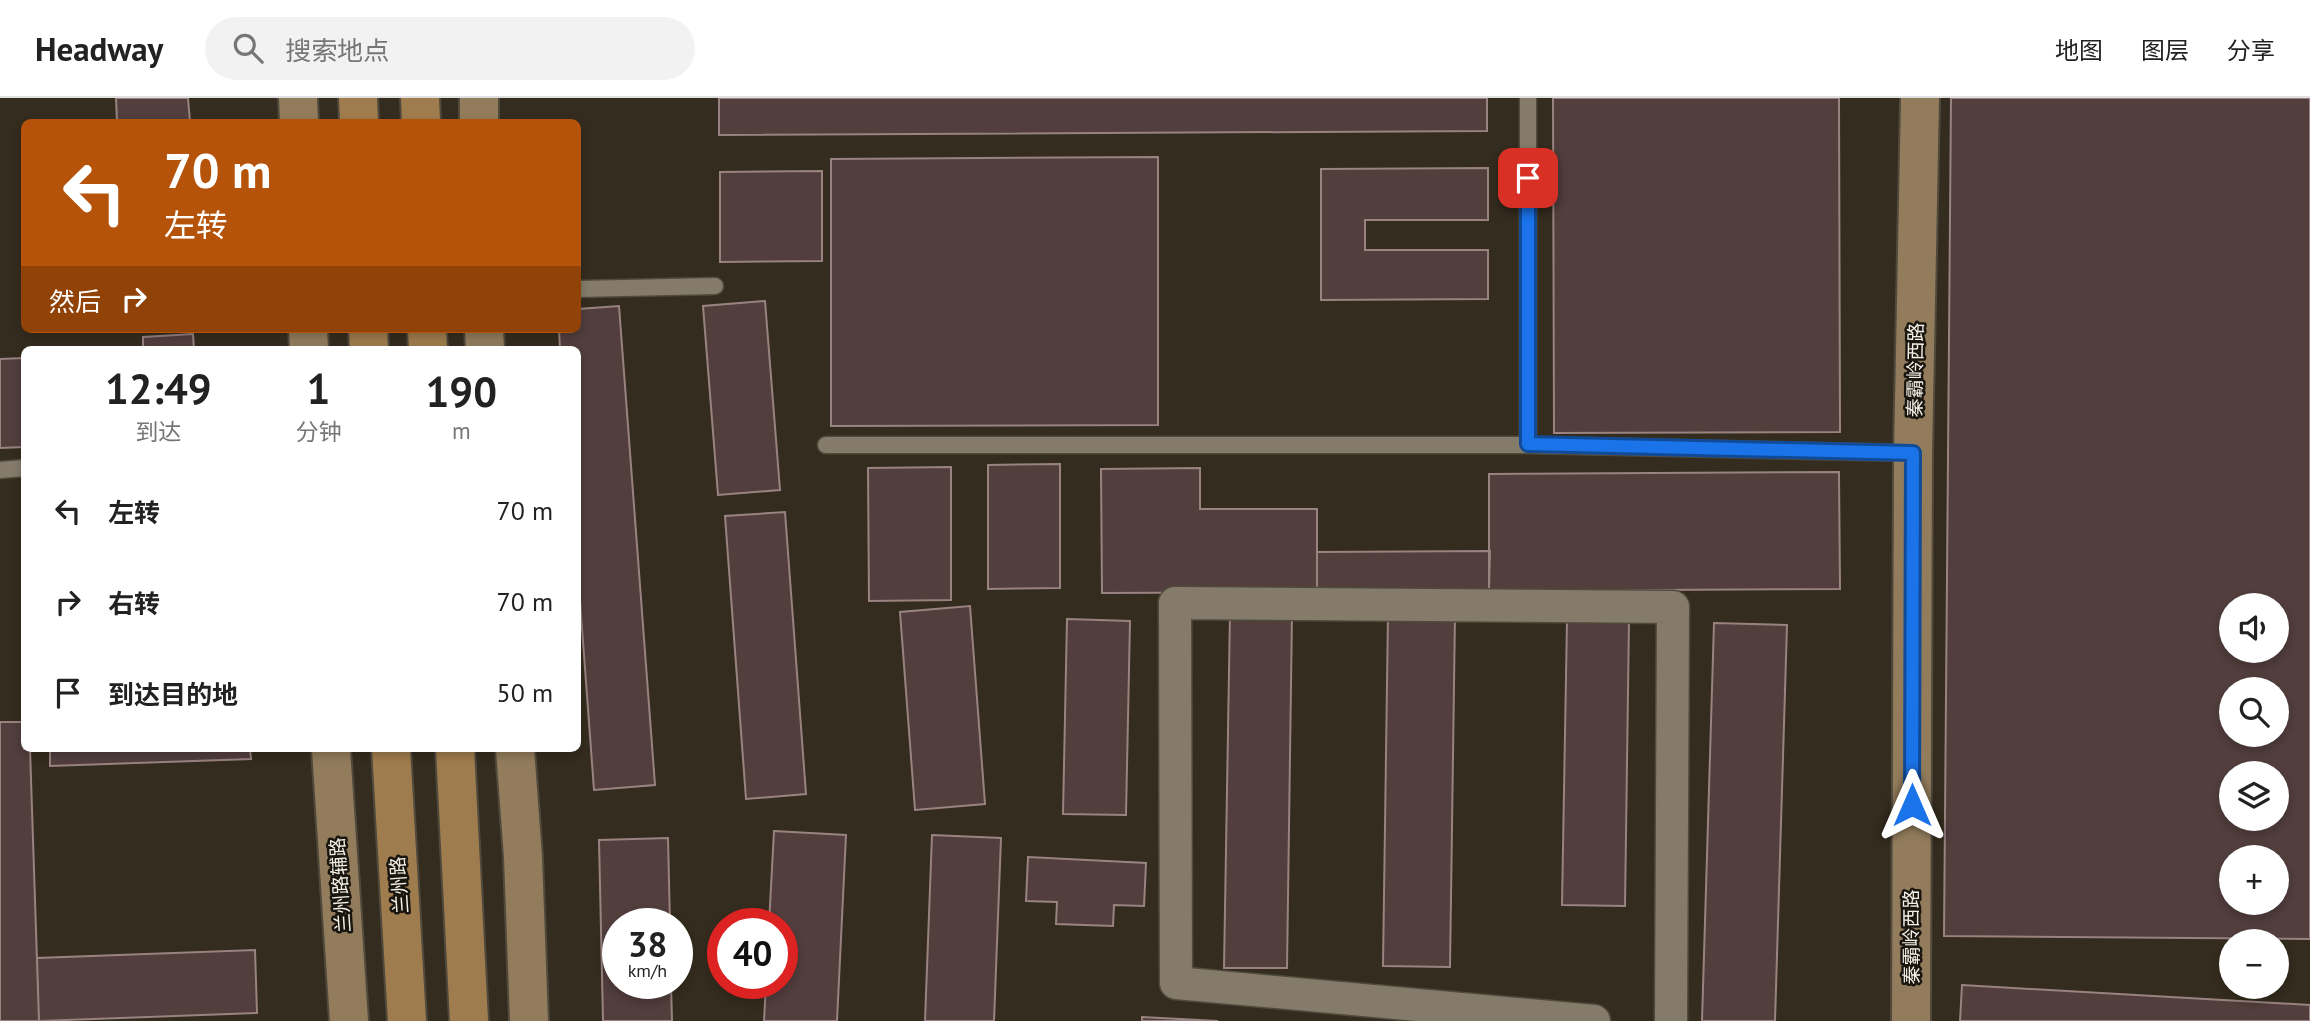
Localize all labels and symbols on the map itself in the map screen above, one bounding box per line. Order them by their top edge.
pin [1498,148,1558,208]
street label: 秦霸岭西路 [1902,322,1928,418]
position arrow [1875,768,1949,842]
street label: 兰州路辅路 [325,837,355,933]
street label: 兰州路 [385,856,413,914]
street label: 秦霸岭西路 [1899,889,1923,985]
speed limit sign: 40 [707,908,798,999]

